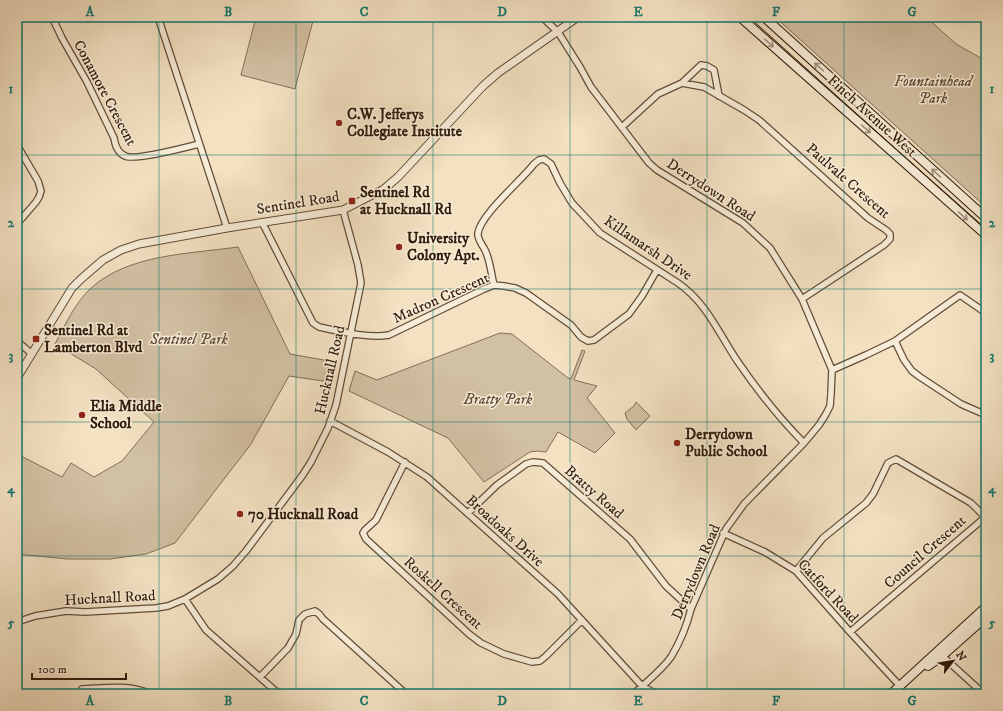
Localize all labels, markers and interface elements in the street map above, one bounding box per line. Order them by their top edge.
text: A [85,4,95,20]
text: B [224,4,232,20]
text: C [360,4,369,20]
text: D [497,4,507,20]
text: E [633,4,643,20]
text: F [772,4,781,20]
text: G [907,4,917,20]
street label: Conamore Crescent [69,37,141,149]
one-way arrow [764,38,774,48]
one-way arrow [814,62,824,72]
street label: Finch Avenue West [823,71,921,161]
park label: Fountainhead Park [894,72,975,108]
text: 1 [9,81,14,97]
text: 1 [990,81,995,97]
place label: C.W. Jefferys Collegiate Institute [347,105,463,141]
marker: C.W. Jefferys Collegiate Institute [334,118,344,128]
one-way arrow [861,125,871,134]
street label: Paulvale Crescent [802,139,894,223]
street label: Derrydown Road [663,154,759,226]
one-way arrow [931,168,941,178]
place label: Sentinel Rd at Hucknall Rd [360,183,452,219]
street label: Sentinel Road [255,187,341,219]
marker: Sentinel Rd at Hucknall Rd [347,196,357,206]
street label: Killamarsh Drive [600,211,696,285]
one-way arrow [958,211,968,221]
text: 2 [8,215,15,231]
text: 2 [989,215,996,231]
place label: University Colony Apt. [407,229,480,265]
marker: University Colony Apt. [394,242,404,252]
street label: Madron Crescent [390,268,492,328]
place label: Sentinel Rd at Lamberton Blvd [44,321,143,357]
street label: Hucknall Road [311,323,350,416]
park label: Sentinel Park [149,330,229,349]
marker: Sentinel Rd at Lamberton Blvd [31,334,41,344]
text: 3 [9,348,14,364]
text: 3 [990,348,995,364]
park label: Bratty Park [463,390,533,409]
place label: Elia Middle School [90,397,163,433]
marker: Elia Middle School [77,410,87,420]
place label: Derrydown Public School [685,425,768,461]
marker: Derrydown Public School [672,438,682,448]
street label: Bratty Road [560,461,628,523]
text: 4 [6,481,15,498]
text: 4 [987,481,996,498]
street label: Broadoaks Drive [462,491,548,571]
place label: 70 Hucknall Road [248,505,359,524]
marker: 70 Hucknall Road [235,509,245,519]
street label: Council Crescent [880,511,970,593]
street label: Derrydown Road [667,521,725,623]
street label: Roskell Crescent [400,553,487,634]
street label: Catford Road [794,555,863,627]
street label: Hucknall Road [64,586,156,610]
text: 5 [7,615,15,631]
text: 5 [988,615,996,631]
north arrow [933,641,973,681]
text: N [952,649,969,664]
scale bar [32,655,126,681]
text: 100 m [38,662,67,677]
text: A [85,693,95,709]
text: B [224,693,232,709]
text: C [360,693,369,709]
text: D [497,693,507,709]
text: E [633,693,643,709]
text: F [772,693,781,709]
text: G [907,693,917,709]

